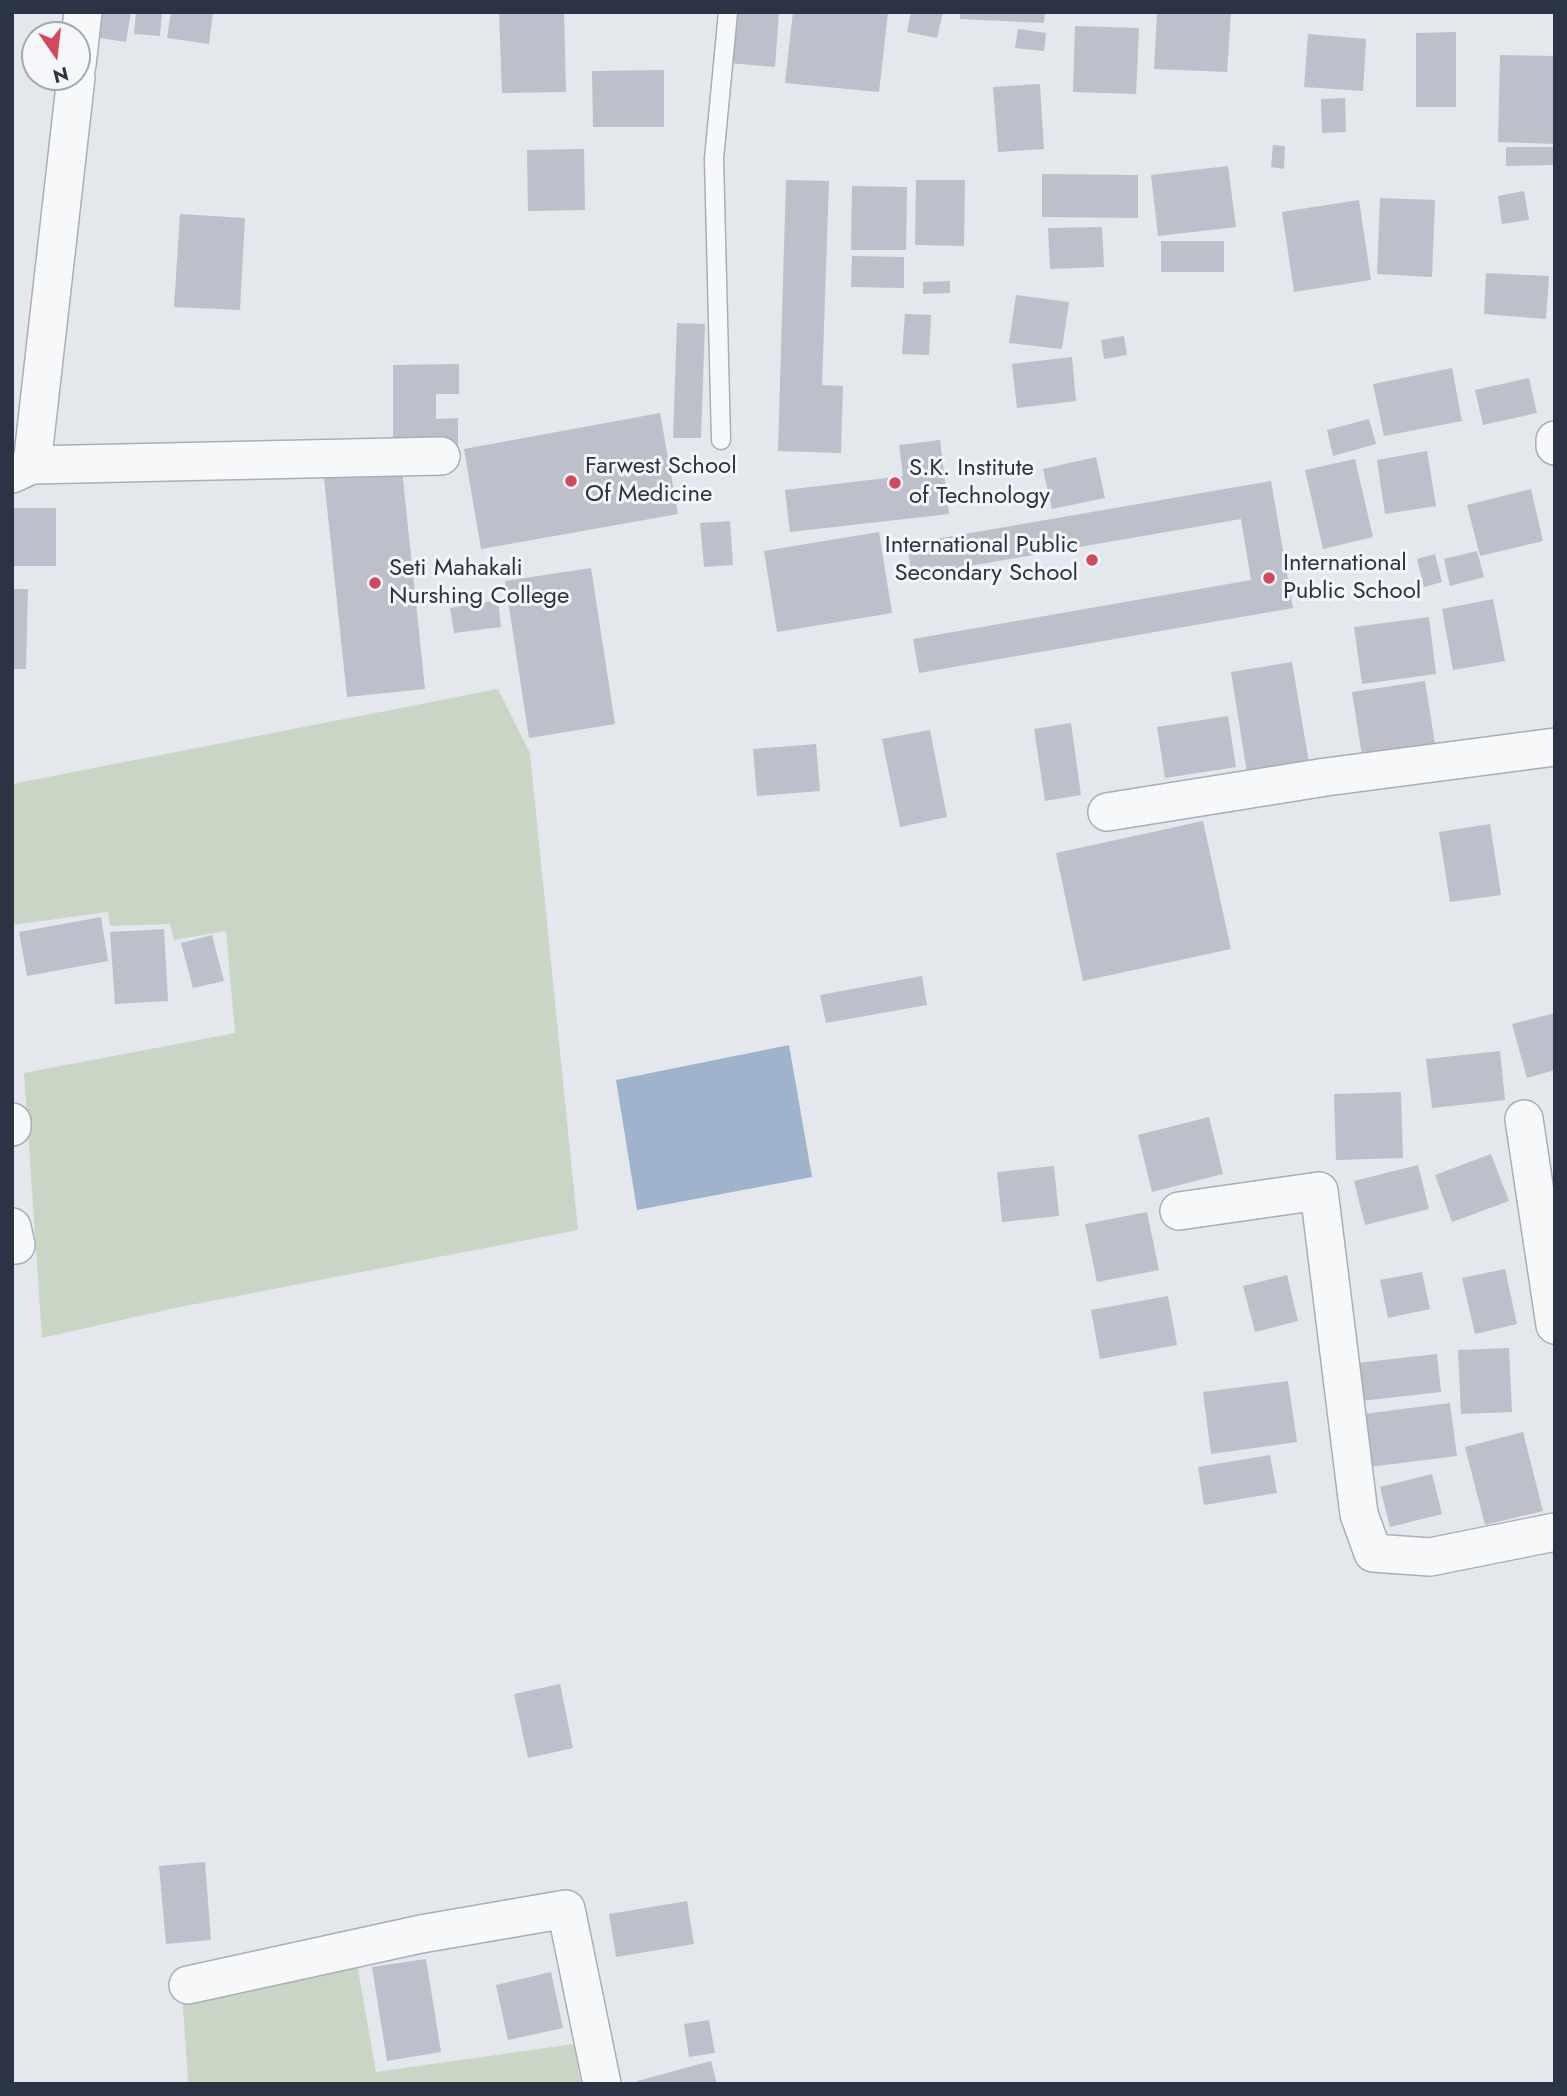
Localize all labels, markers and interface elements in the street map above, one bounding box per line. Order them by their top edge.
north arrow [21,21,91,91]
text: N [50,60,71,90]
place label: Farwest School Of Medicine [585,453,737,509]
place label: S.K. Institute of Technology [909,455,1050,511]
marker: Farwest School Of Medicine [563,473,579,489]
marker: S.K. Institute of Technology [887,475,903,491]
place label: International Public Secondary School [885,532,1078,588]
place label: International Public School [1283,550,1421,606]
marker: International Public Secondary School [1084,552,1100,568]
place label: Seti Mahakali Nurshing College [389,555,569,611]
marker: International Public School [1261,570,1277,586]
marker: Seti Mahakali Nurshing College [367,575,383,591]

